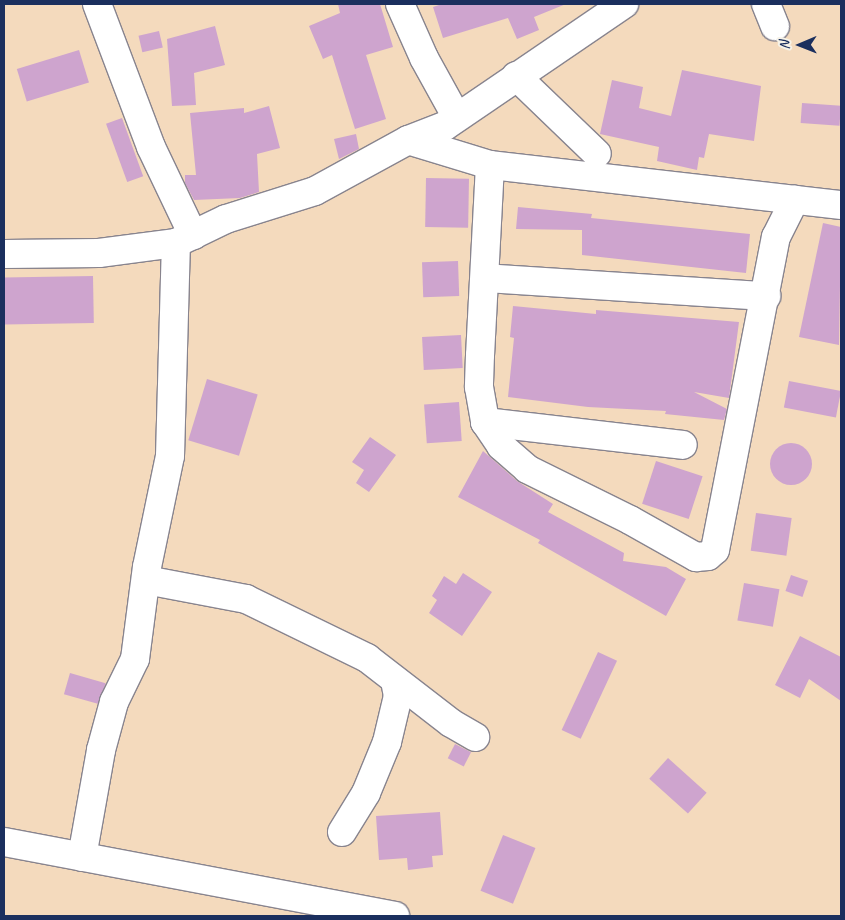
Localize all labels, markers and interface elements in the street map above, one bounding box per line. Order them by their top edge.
north arrow [775,20,825,70]
text: N [776,41,793,50]

